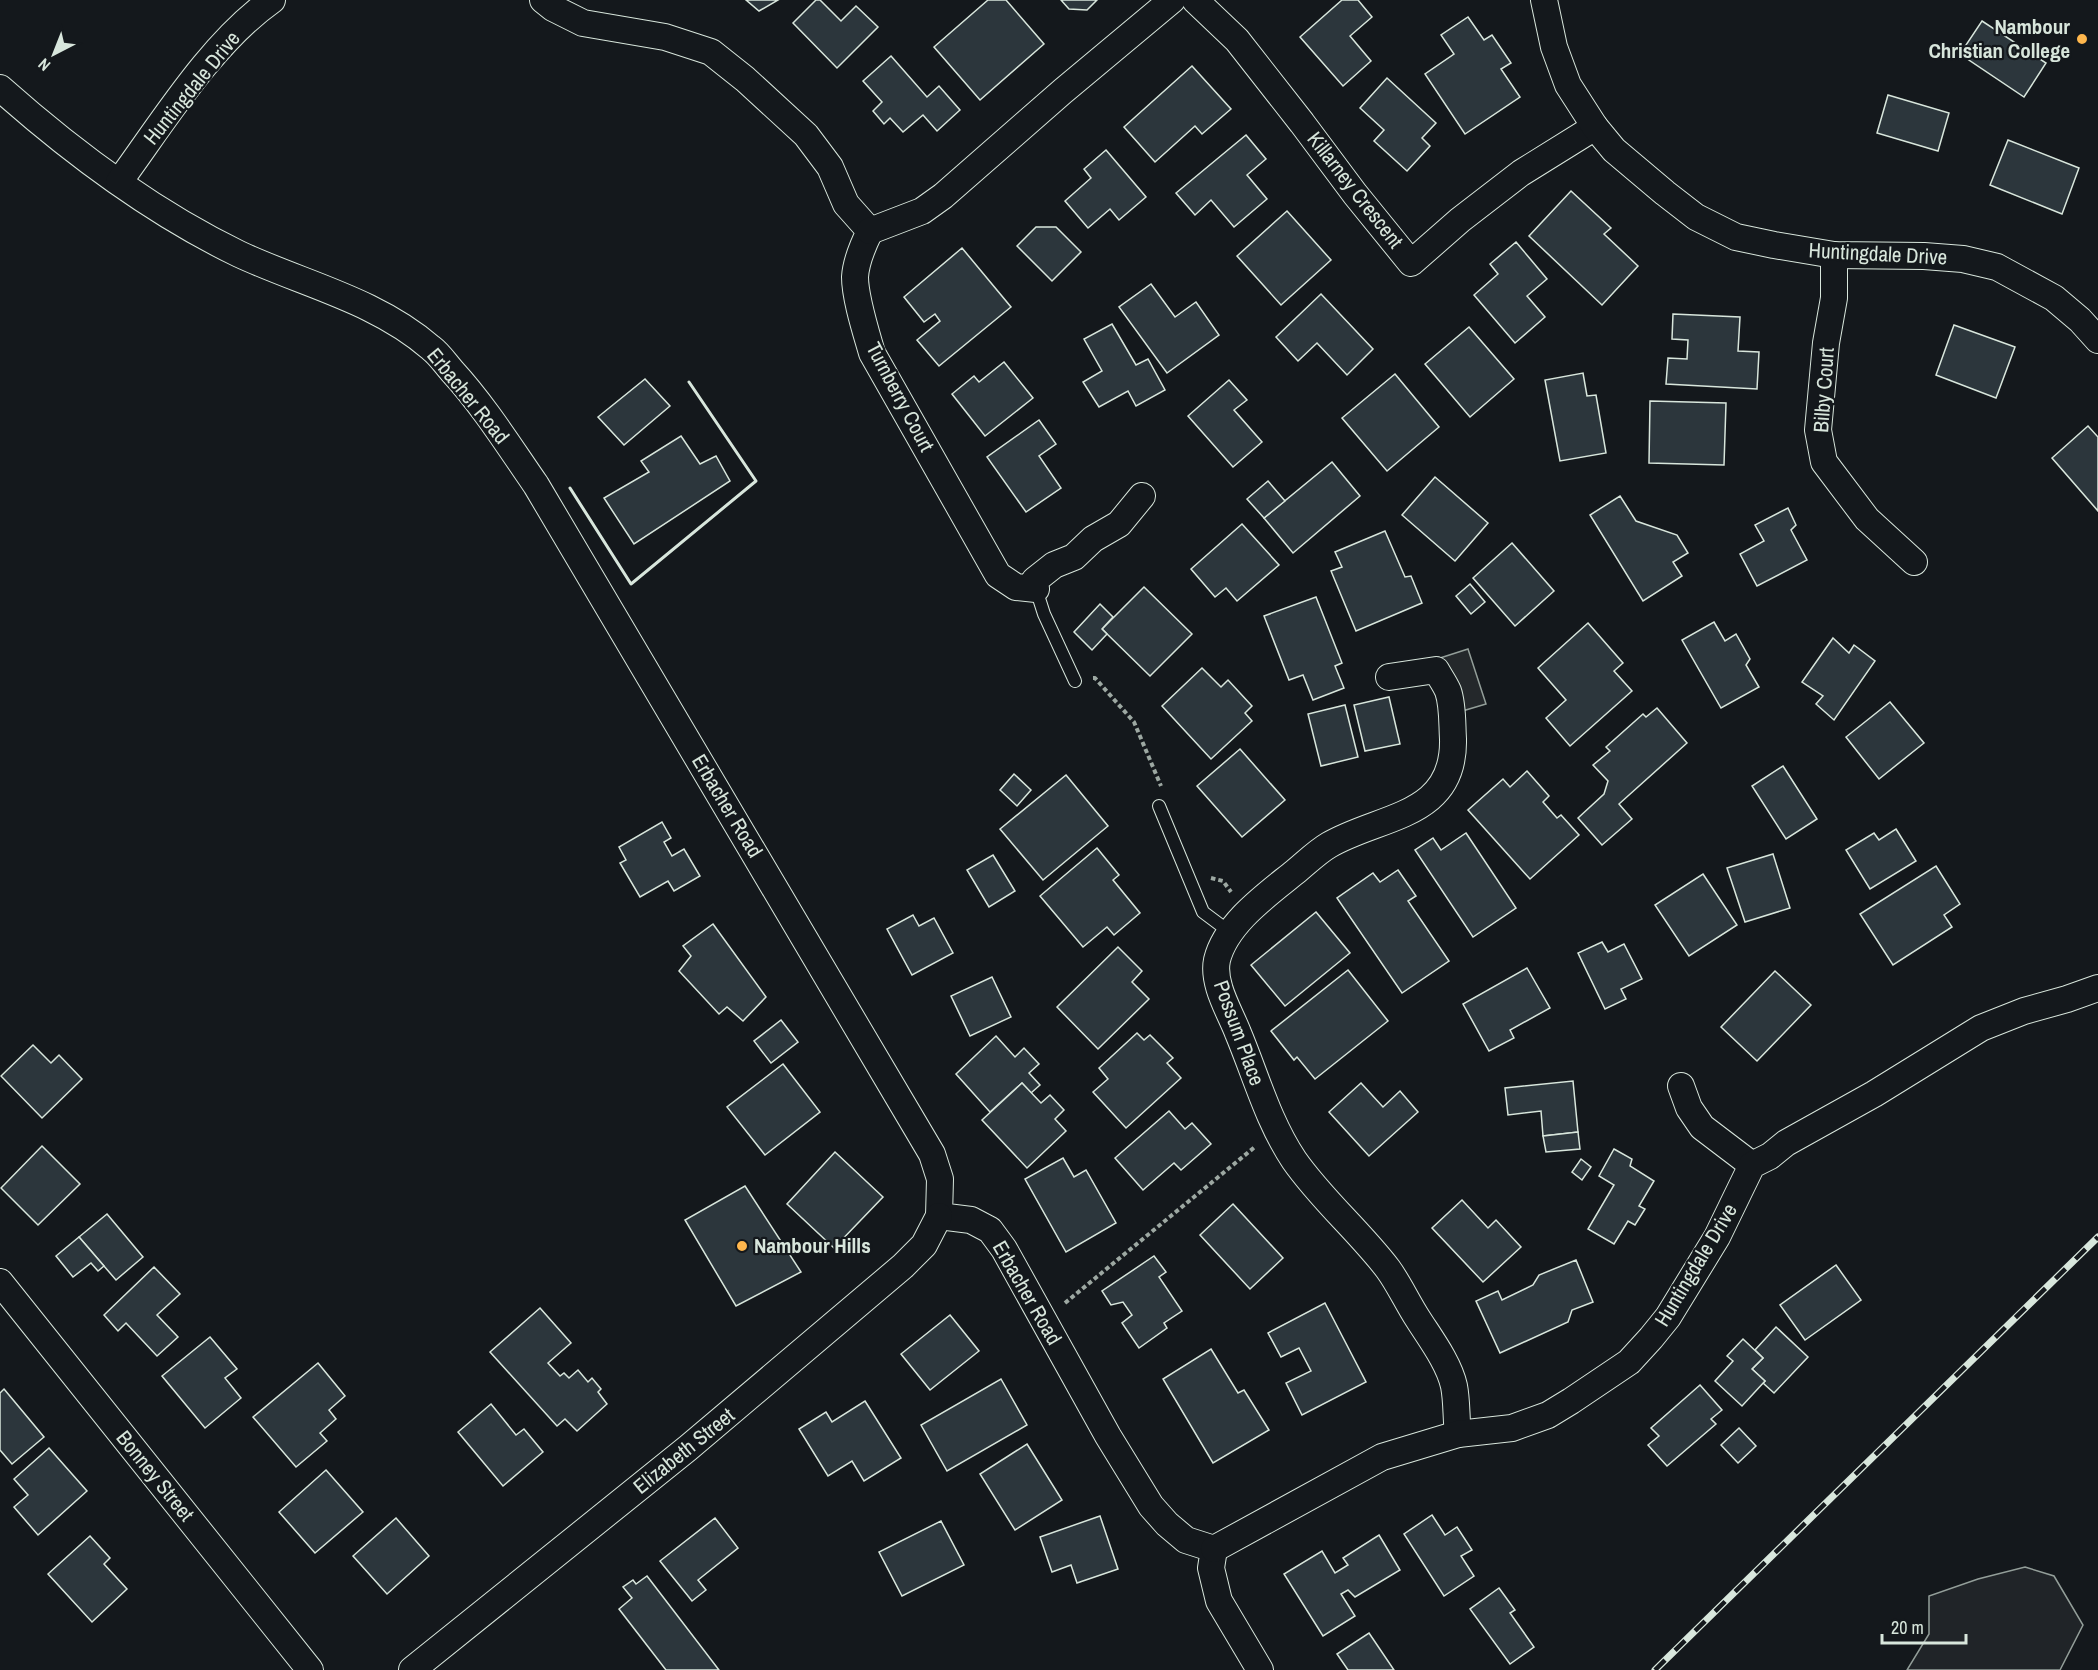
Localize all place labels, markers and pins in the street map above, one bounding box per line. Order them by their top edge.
place label: Nambour Christian College [1928,12,2070,65]
marker: Nambour Christian College [2075,32,2089,46]
place label: Nambour Hills [754,1231,871,1260]
marker: Nambour Hills [735,1239,749,1253]

